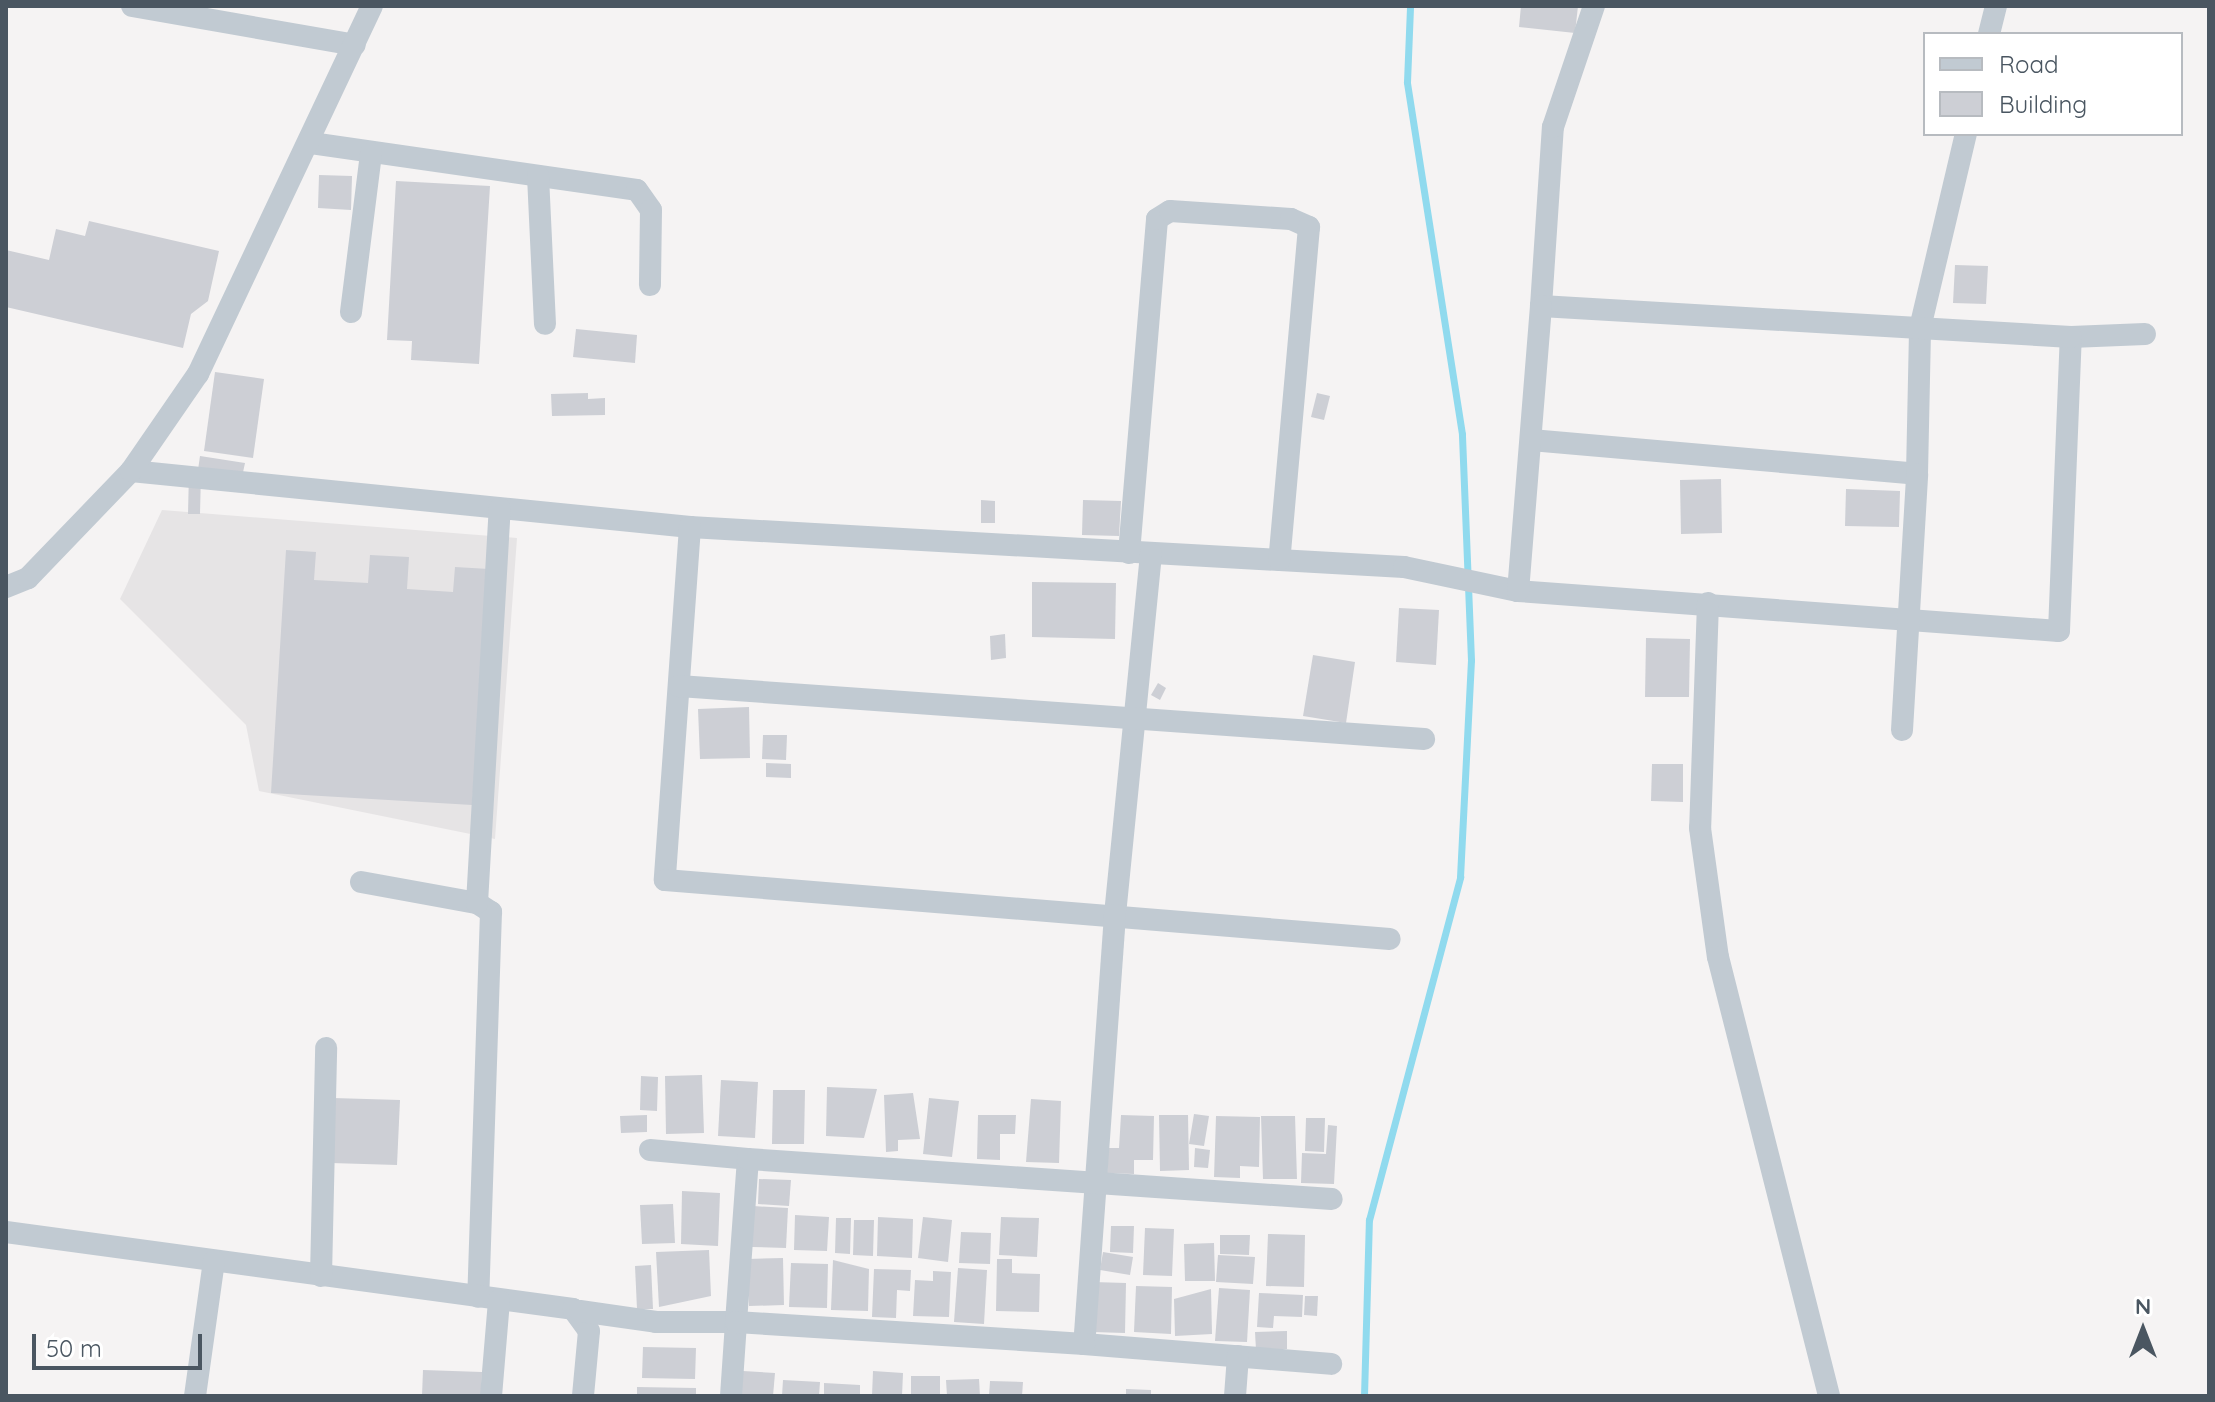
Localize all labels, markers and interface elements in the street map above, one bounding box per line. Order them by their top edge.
legend [1923,32,2183,136]
text: Road [1999,49,2059,79]
text: Building [1999,89,2087,119]
north arrow [2103,1290,2183,1370]
text: N [2135,1292,2151,1320]
scale bar [36,1318,206,1368]
text: 50 m [46,1333,102,1363]

